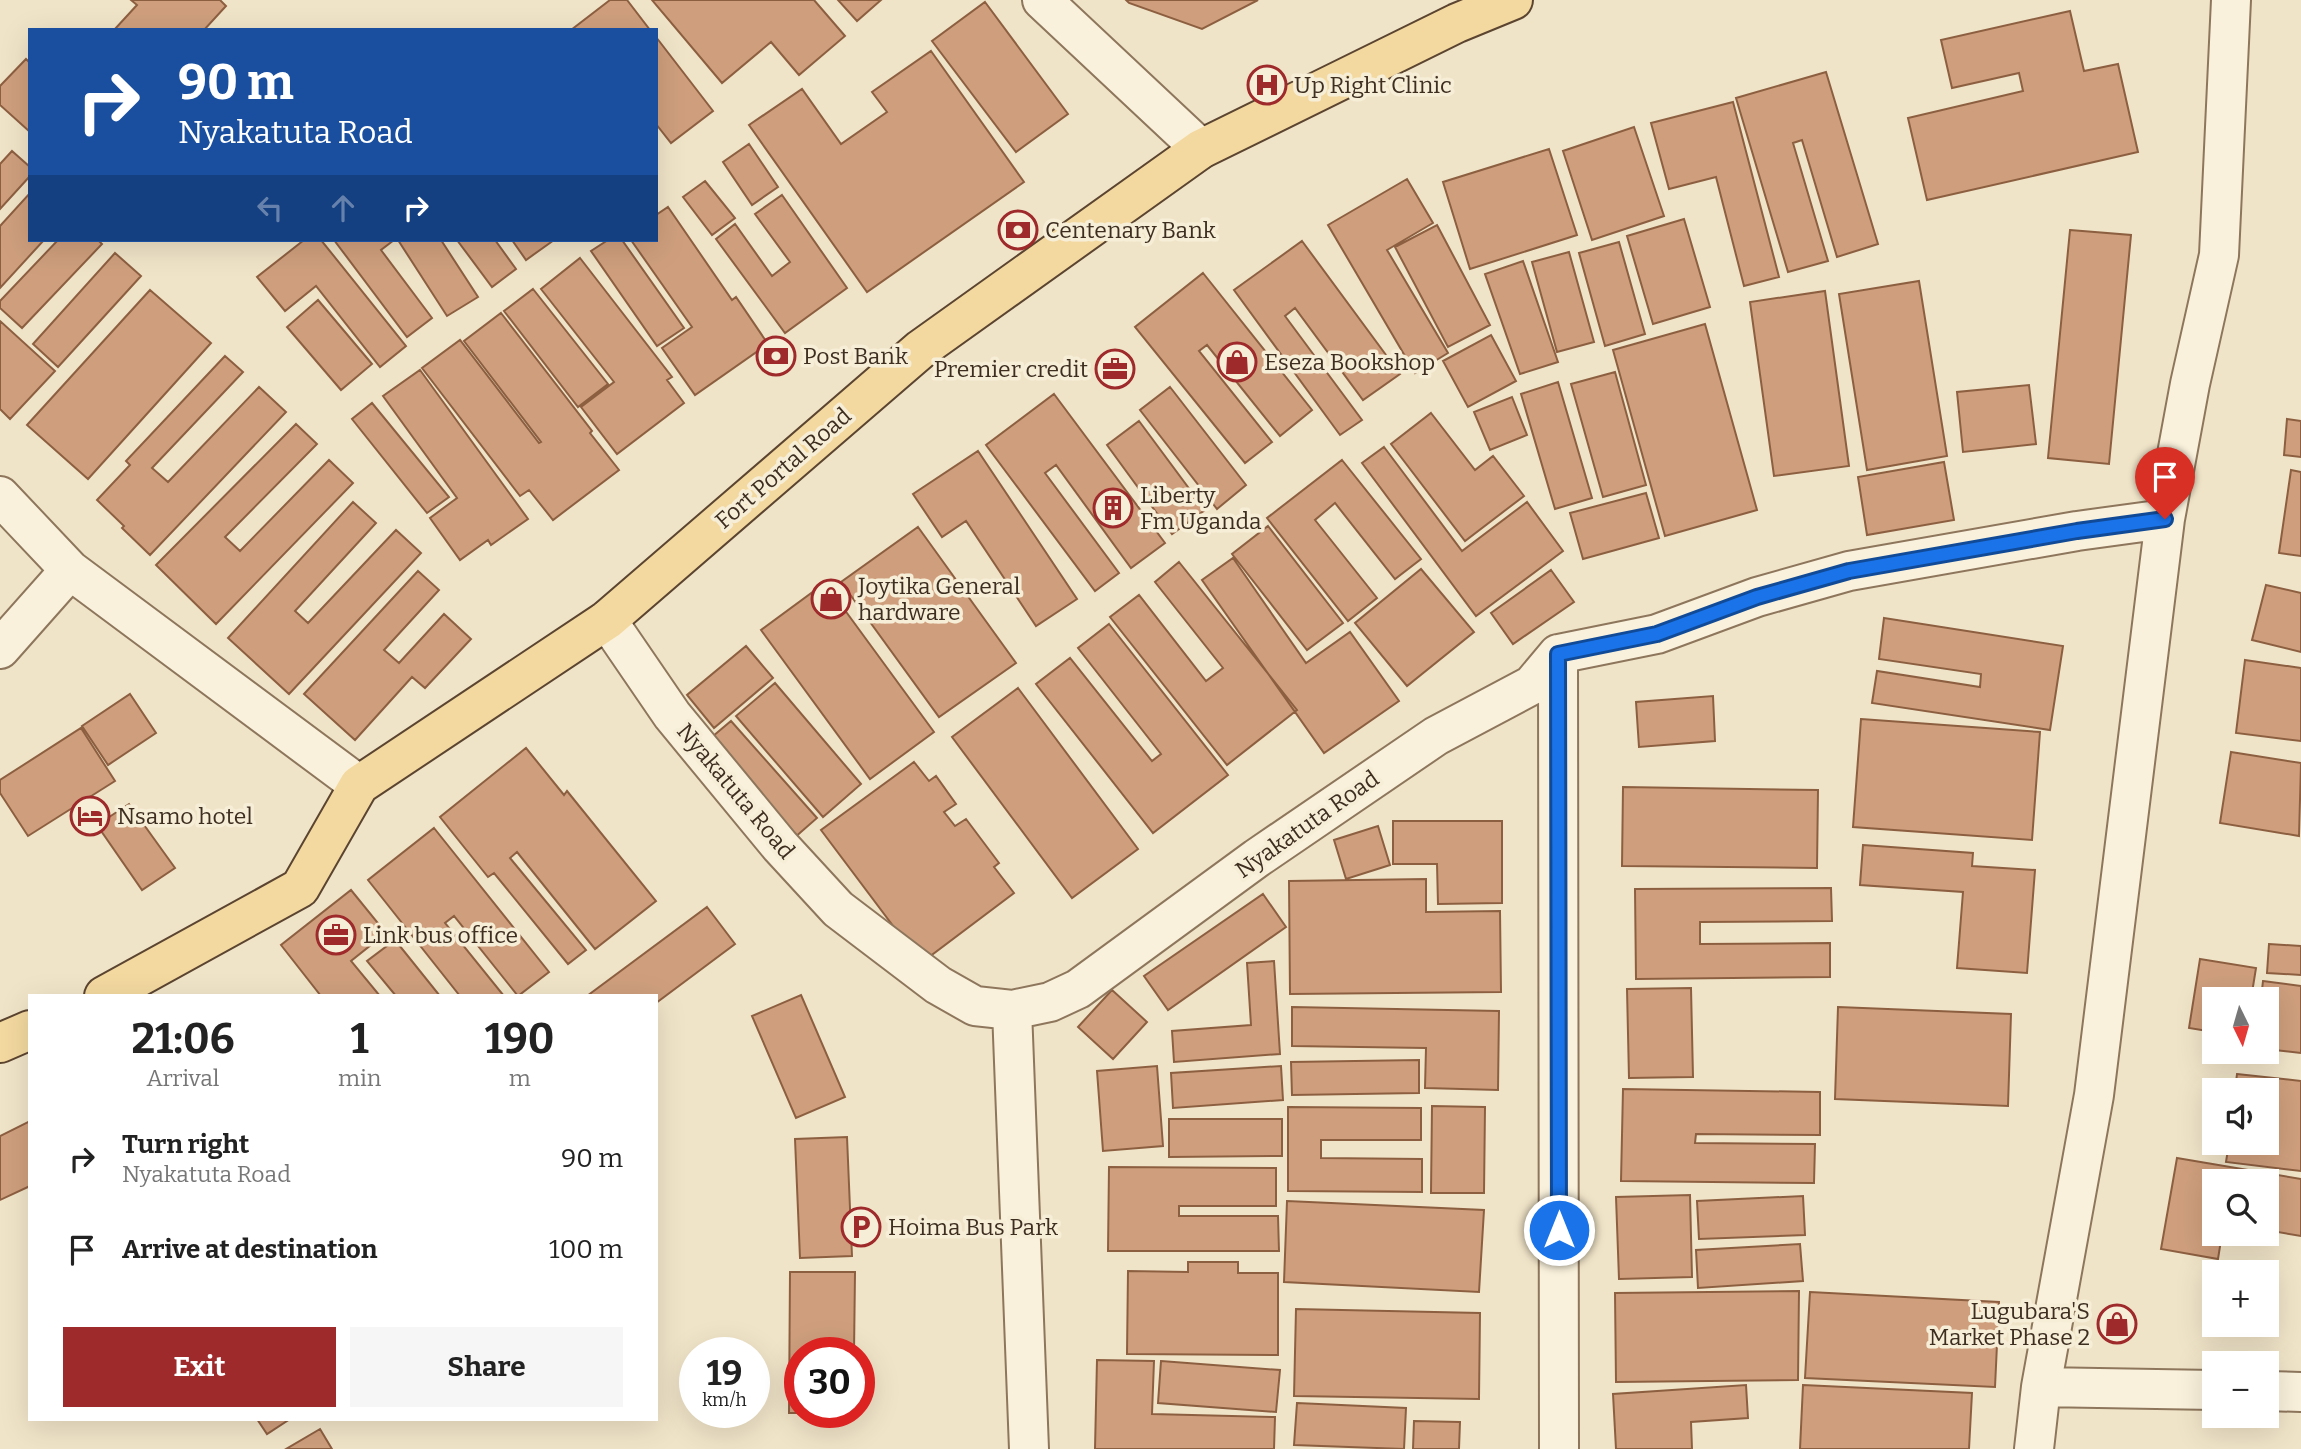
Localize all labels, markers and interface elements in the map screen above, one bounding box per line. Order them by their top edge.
text: 90 m [178,53,294,112]
icon: right [63,56,154,147]
hospital icon: Up Right Clinic [1246,64,1288,106]
place label: Up Right Clinic [1294,71,1452,99]
text: Nyakatuta Road [178,113,413,151]
icon: left [251,189,289,227]
icon: ahead [324,189,362,227]
icon: right [397,189,435,227]
bank icon: Centenary Bank [997,209,1039,251]
place label: Centenary Bank [1045,216,1216,244]
bank icon: Post Bank [755,335,797,377]
shop icon: Eseza Bookshop [1216,341,1258,383]
place label: Post Bank [803,342,908,370]
office icon: Premier credit [1094,348,1136,390]
place label: Eseza Bookshop [1264,348,1435,376]
place label: Premier credit [934,355,1088,383]
street label: Fort Portal Road [709,401,857,535]
pin [2135,447,2195,519]
icon: arrive [2146,458,2184,496]
place label: Liberty Fm Uganda [1140,481,1262,535]
building icon: Liberty Fm Uganda [1092,487,1134,529]
place label: Joytika General hardware [857,572,1021,626]
shop icon: Joytika General hardware [810,578,852,620]
street label: Nyakatuta Road [671,717,801,865]
street label: Nyakatuta Road [1230,764,1384,884]
hotel icon: Nsamo hotel [69,795,111,837]
place label: Nsamo hotel [117,802,253,830]
office icon: Link bus office [315,914,357,956]
place label: Link bus office [363,921,518,949]
north arrow [2202,987,2278,1064]
map controls [2202,987,2279,1428]
text: 21:06 [131,1014,235,1064]
text: 1 [351,1014,369,1064]
text: 190 [485,1014,554,1064]
text: Arrival [147,1064,219,1092]
text: min [338,1064,381,1092]
text: m [509,1064,531,1092]
button: sound [2202,1078,2279,1155]
text: Turn right [122,1129,249,1160]
icon: right [63,1140,101,1178]
text: 90 m [561,1143,623,1174]
text: Nyakatuta Road [122,1160,291,1188]
button: search [2202,1169,2279,1246]
position arrow [1522,1193,1596,1267]
parking icon: Hoima Bus Park [840,1206,882,1248]
place label: Hoima Bus Park [888,1213,1058,1241]
icon: arrive [63,1231,101,1269]
text: Arrive at destination [122,1234,377,1265]
text: 100 m [549,1234,623,1265]
button: + [2202,1260,2279,1337]
place label: Lugubara'S Market Phase 2 [1929,1297,2090,1351]
shop icon: Lugubara'S Market Phase 2 [2096,1303,2138,1345]
button: Exit [63,1327,336,1407]
button: Share [350,1327,623,1407]
speed limit sign: 30 [784,1337,875,1428]
button: − [2202,1351,2279,1428]
text: 19 [707,1352,742,1394]
text: km/h [702,1389,747,1411]

